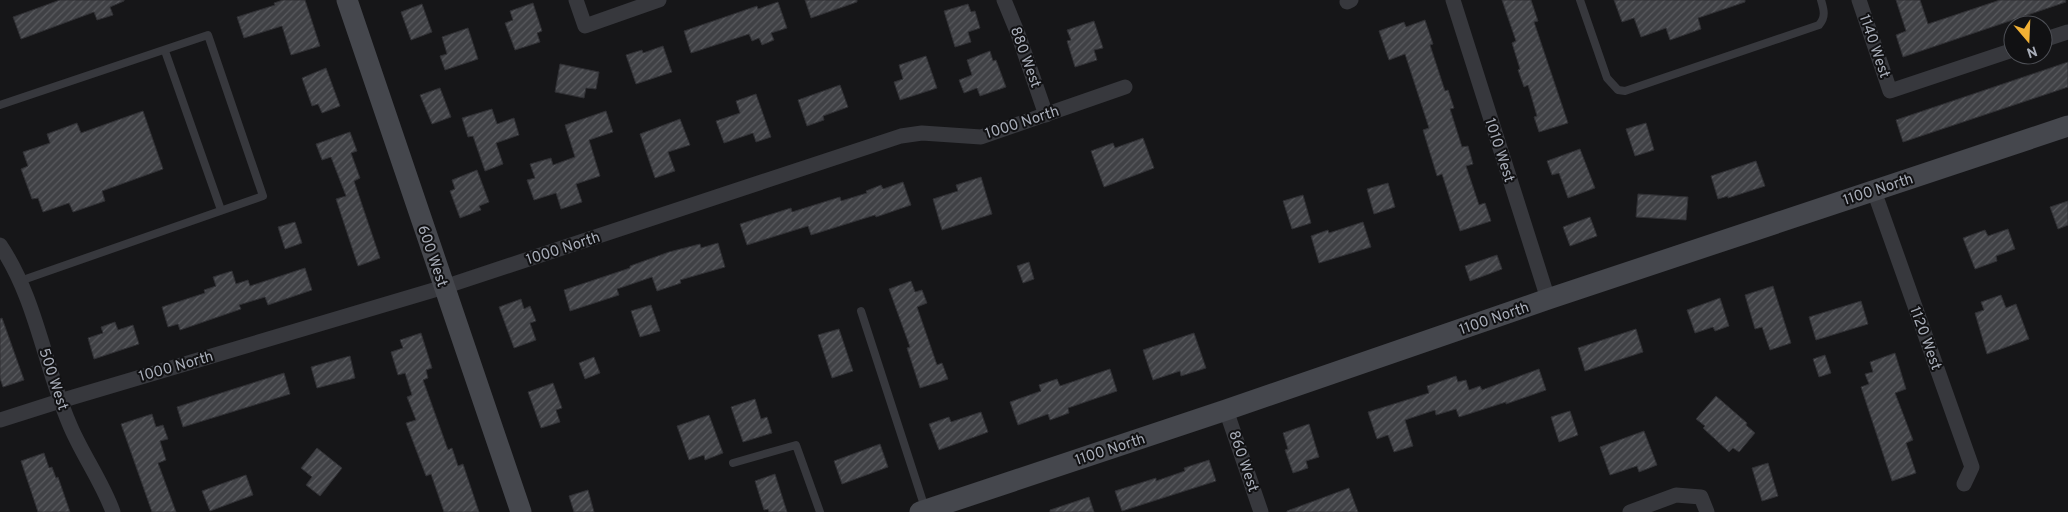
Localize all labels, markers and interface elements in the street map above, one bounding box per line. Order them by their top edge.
street label: 1140 West [1854,12,1893,81]
north arrow [2003,15,2053,65]
street label: 880 West [1005,24,1044,91]
text: N [2024,41,2039,61]
street label: 1000 North [983,103,1062,144]
street label: 1010 West [1479,116,1518,185]
street label: 1100 North [1841,170,1916,211]
street label: 600 West [412,223,451,290]
street label: 1000 North [524,229,603,270]
street label: 1100 North [1457,299,1532,340]
street label: 1120 West [1904,304,1945,373]
street label: 500 West [34,346,72,413]
street label: 1000 North [137,348,216,387]
street label: 860 West [1223,428,1262,495]
street label: 1100 North [1073,430,1148,471]

